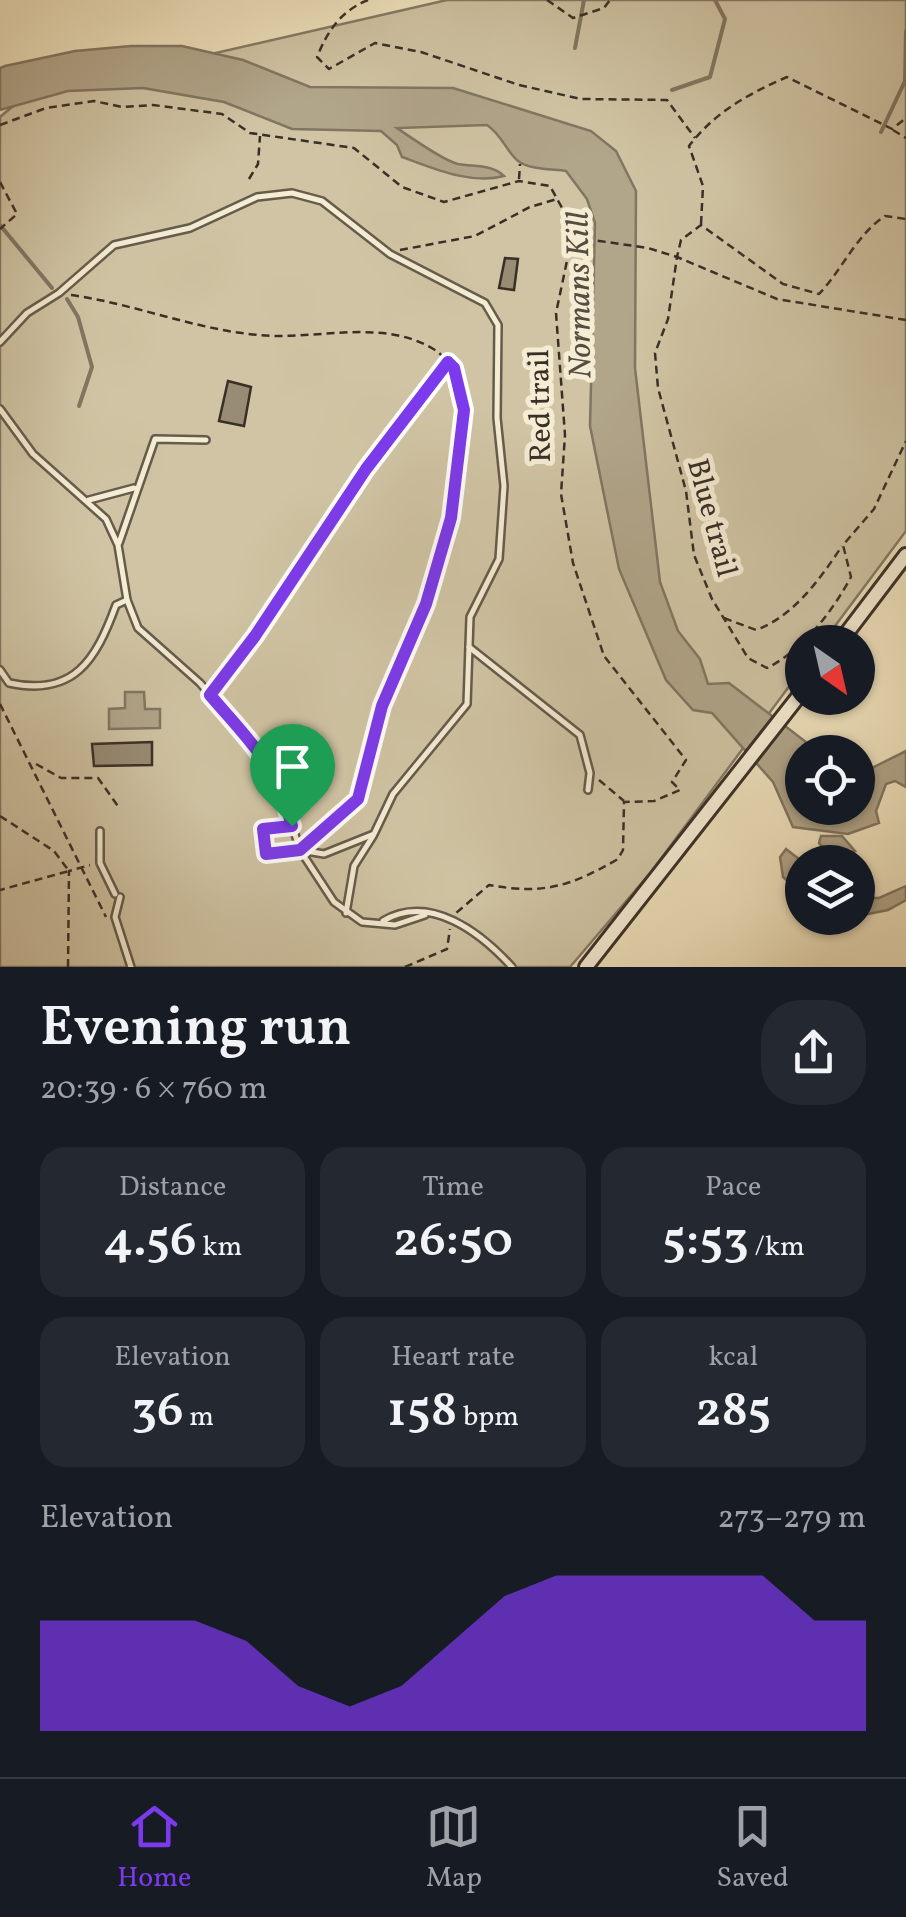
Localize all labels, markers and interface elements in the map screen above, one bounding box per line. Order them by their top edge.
water label: Normans Kill [558,211,604,379]
street label: Red trail [519,349,563,463]
street label: Blue trail [675,454,747,582]
north arrow [785,625,875,715]
map controls [785,625,875,935]
pin [250,724,335,827]
button: locate [785,735,875,825]
icon: arrive [265,739,320,794]
button: layers [785,845,875,935]
text: Evening run [40,992,352,1068]
button: share [761,1000,866,1105]
text: 20:39 · 6 × 760 m [40,1068,267,1112]
text: Distance [119,1168,226,1207]
text: Time [422,1168,484,1207]
text: Pace [705,1168,761,1207]
text: 4.56 [103,1207,197,1277]
text: 26:50 [393,1207,513,1277]
text: 5:53 [662,1207,749,1277]
text: km [197,1228,242,1267]
text: /km [749,1228,805,1267]
text: Elevation [114,1338,231,1377]
text: Heart rate [391,1338,515,1377]
text: kcal [708,1338,758,1377]
text: 36 [131,1377,184,1447]
text: 158 [387,1377,457,1447]
text: 285 [695,1377,771,1447]
text: m [184,1398,214,1437]
text: bpm [457,1398,519,1437]
text: Elevation [40,1497,173,1541]
text: 273–279 m [718,1497,866,1541]
tab: Home [117,1799,191,1898]
tab: Map [426,1799,482,1898]
tab: Saved [717,1799,789,1898]

